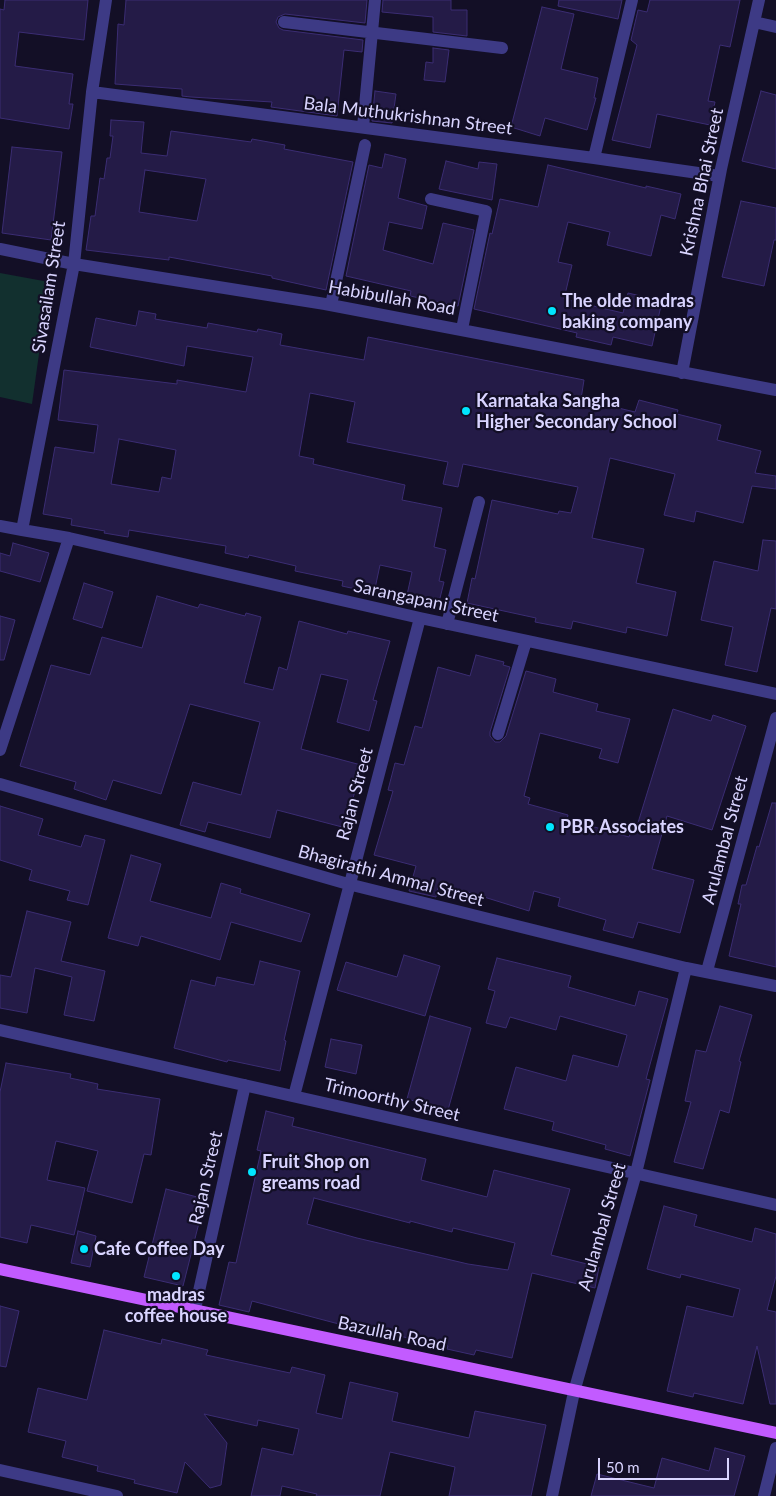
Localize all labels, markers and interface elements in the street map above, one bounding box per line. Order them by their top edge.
street label: Bala Muthukrishnan Street [302,92,514,140]
street label: Krishna Bhai Street [676,106,728,258]
street label: Sivasailam Street [28,220,70,354]
street label: Habibullah Road [327,276,457,320]
place label: The olde madras baking company [562,290,694,332]
marker: The olde madras baking company [546,305,558,317]
place label: Karnataka Sangha Higher Secondary School [476,390,677,432]
marker: Karnataka Sangha Higher Secondary School [460,405,472,417]
street label: Sarangapani Street [352,575,500,627]
street label: Rajan Street [332,745,378,843]
street label: Arulambal Street [697,773,753,907]
place label: PBR Associates [560,816,684,838]
marker: PBR Associates [544,821,556,833]
street label: Bhagirathi Ammal Street [296,841,486,911]
street label: Trimoorthy Street [322,1074,462,1126]
street label: Rajan Street [185,1129,227,1227]
place label: Fruit Shop on greams road [262,1151,369,1194]
street label: Arulambal Street [573,1161,631,1293]
marker: Fruit Shop on greams road [246,1166,258,1178]
place label: Cafe Coffee Day [94,1238,224,1260]
marker: Cafe Coffee Day [78,1243,90,1255]
marker: madras coffee house [170,1270,182,1282]
place label: madras coffee house [125,1284,227,1326]
street label: Bazullah Road [336,1312,448,1356]
scale bar [601,1448,732,1480]
text: 50 m [606,1458,640,1476]

